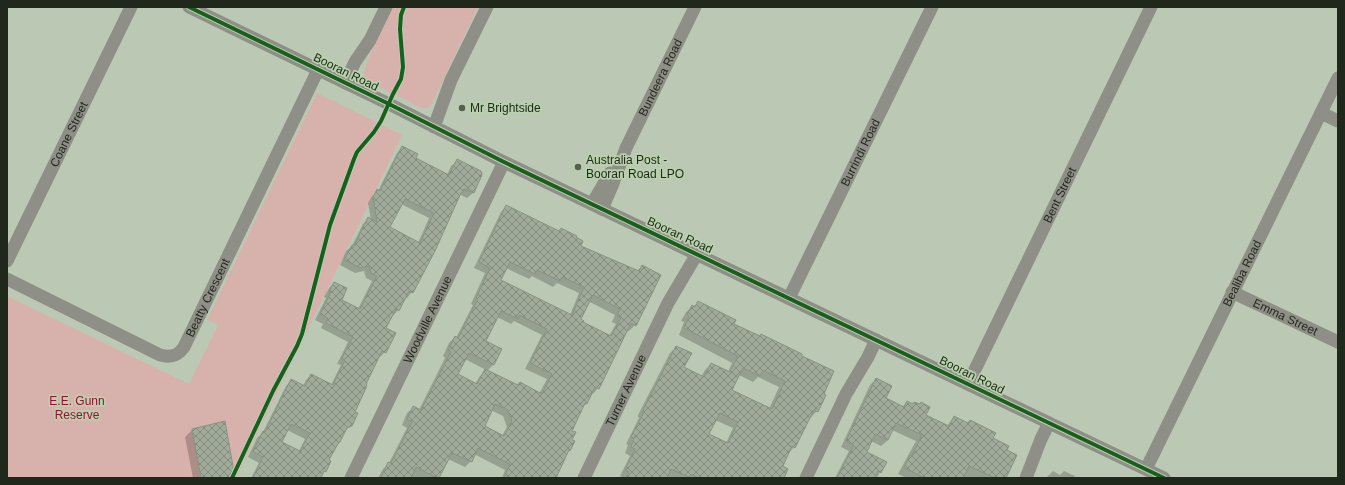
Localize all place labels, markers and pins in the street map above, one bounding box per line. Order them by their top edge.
place label: Mr Brightside [470,101,541,115]
marker: Mr Brightside [457,103,467,113]
place label: Australia Post - Booran Road LPO [586,153,684,181]
marker: Australia Post - Booran Road LPO [573,162,583,172]

